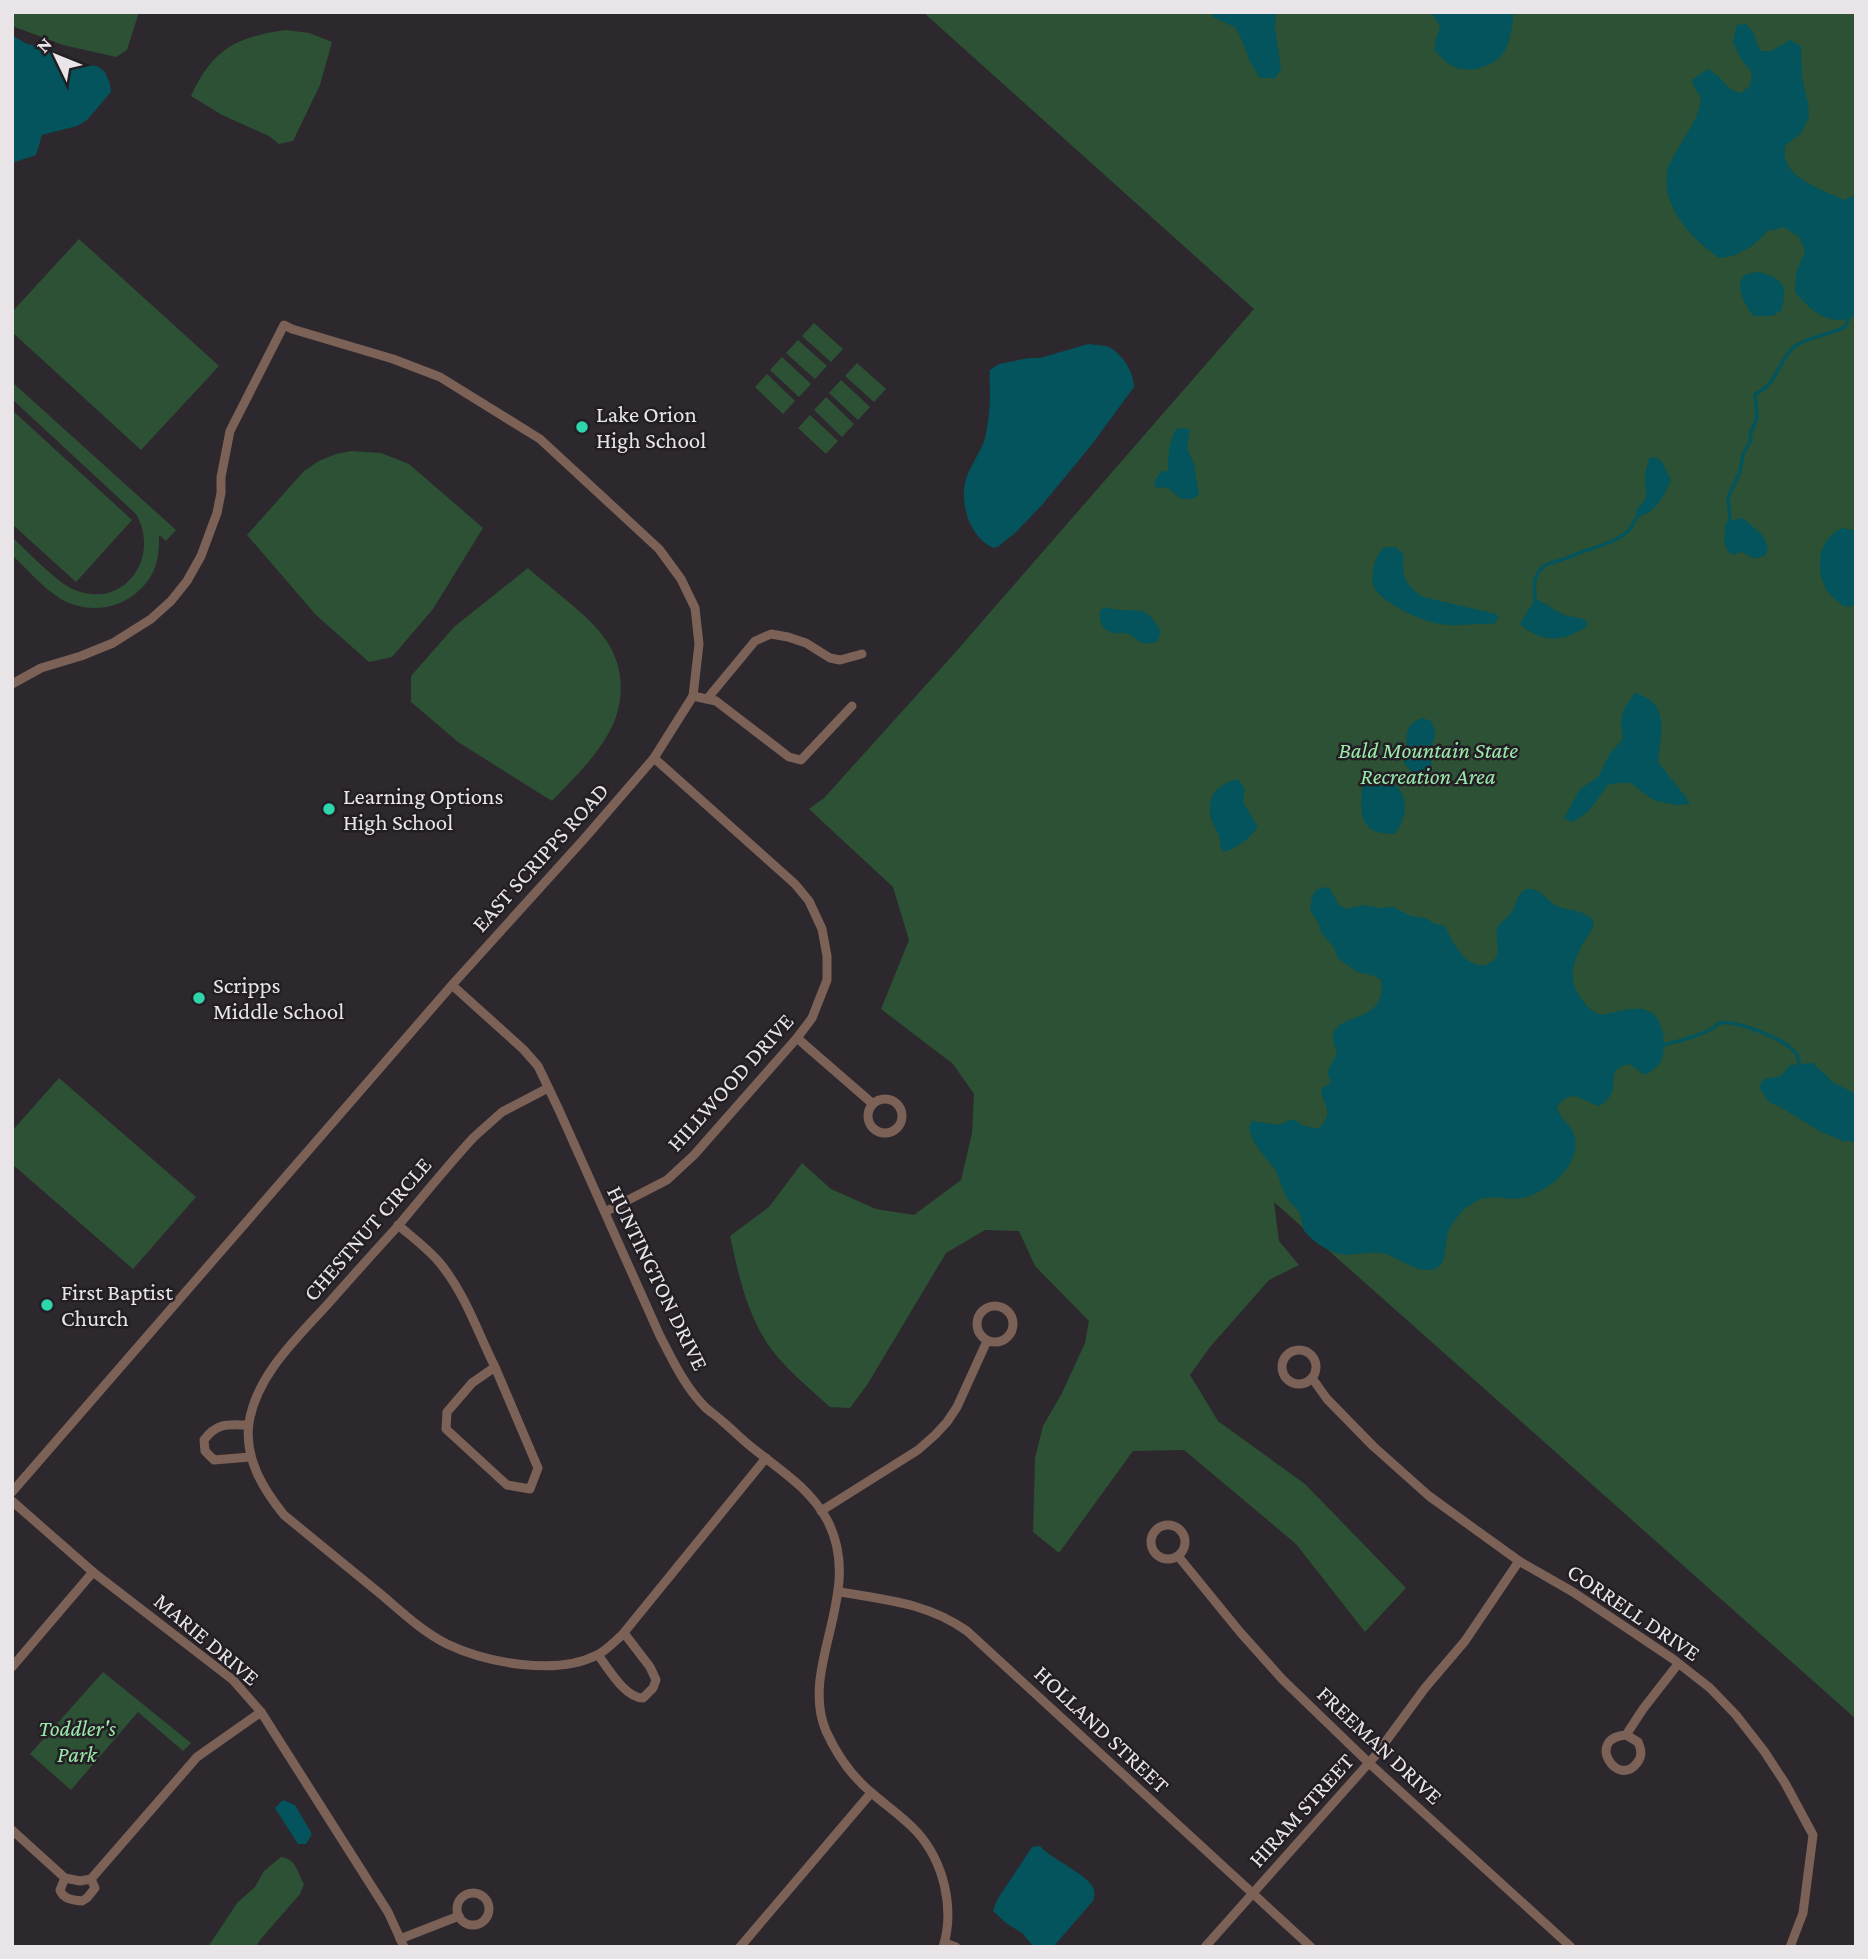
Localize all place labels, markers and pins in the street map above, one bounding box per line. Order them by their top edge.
place label: Lake Orion High School [596,401,706,453]
marker: Lake Orion High School [574,419,590,435]
place label: Learning Options High School [343,783,503,835]
marker: Learning Options High School [321,801,337,817]
place label: Scripps Middle School [213,972,344,1024]
marker: Scripps Middle School [191,990,207,1006]
place label: First Baptist Church [61,1279,173,1331]
marker: First Baptist Church [39,1297,55,1313]

